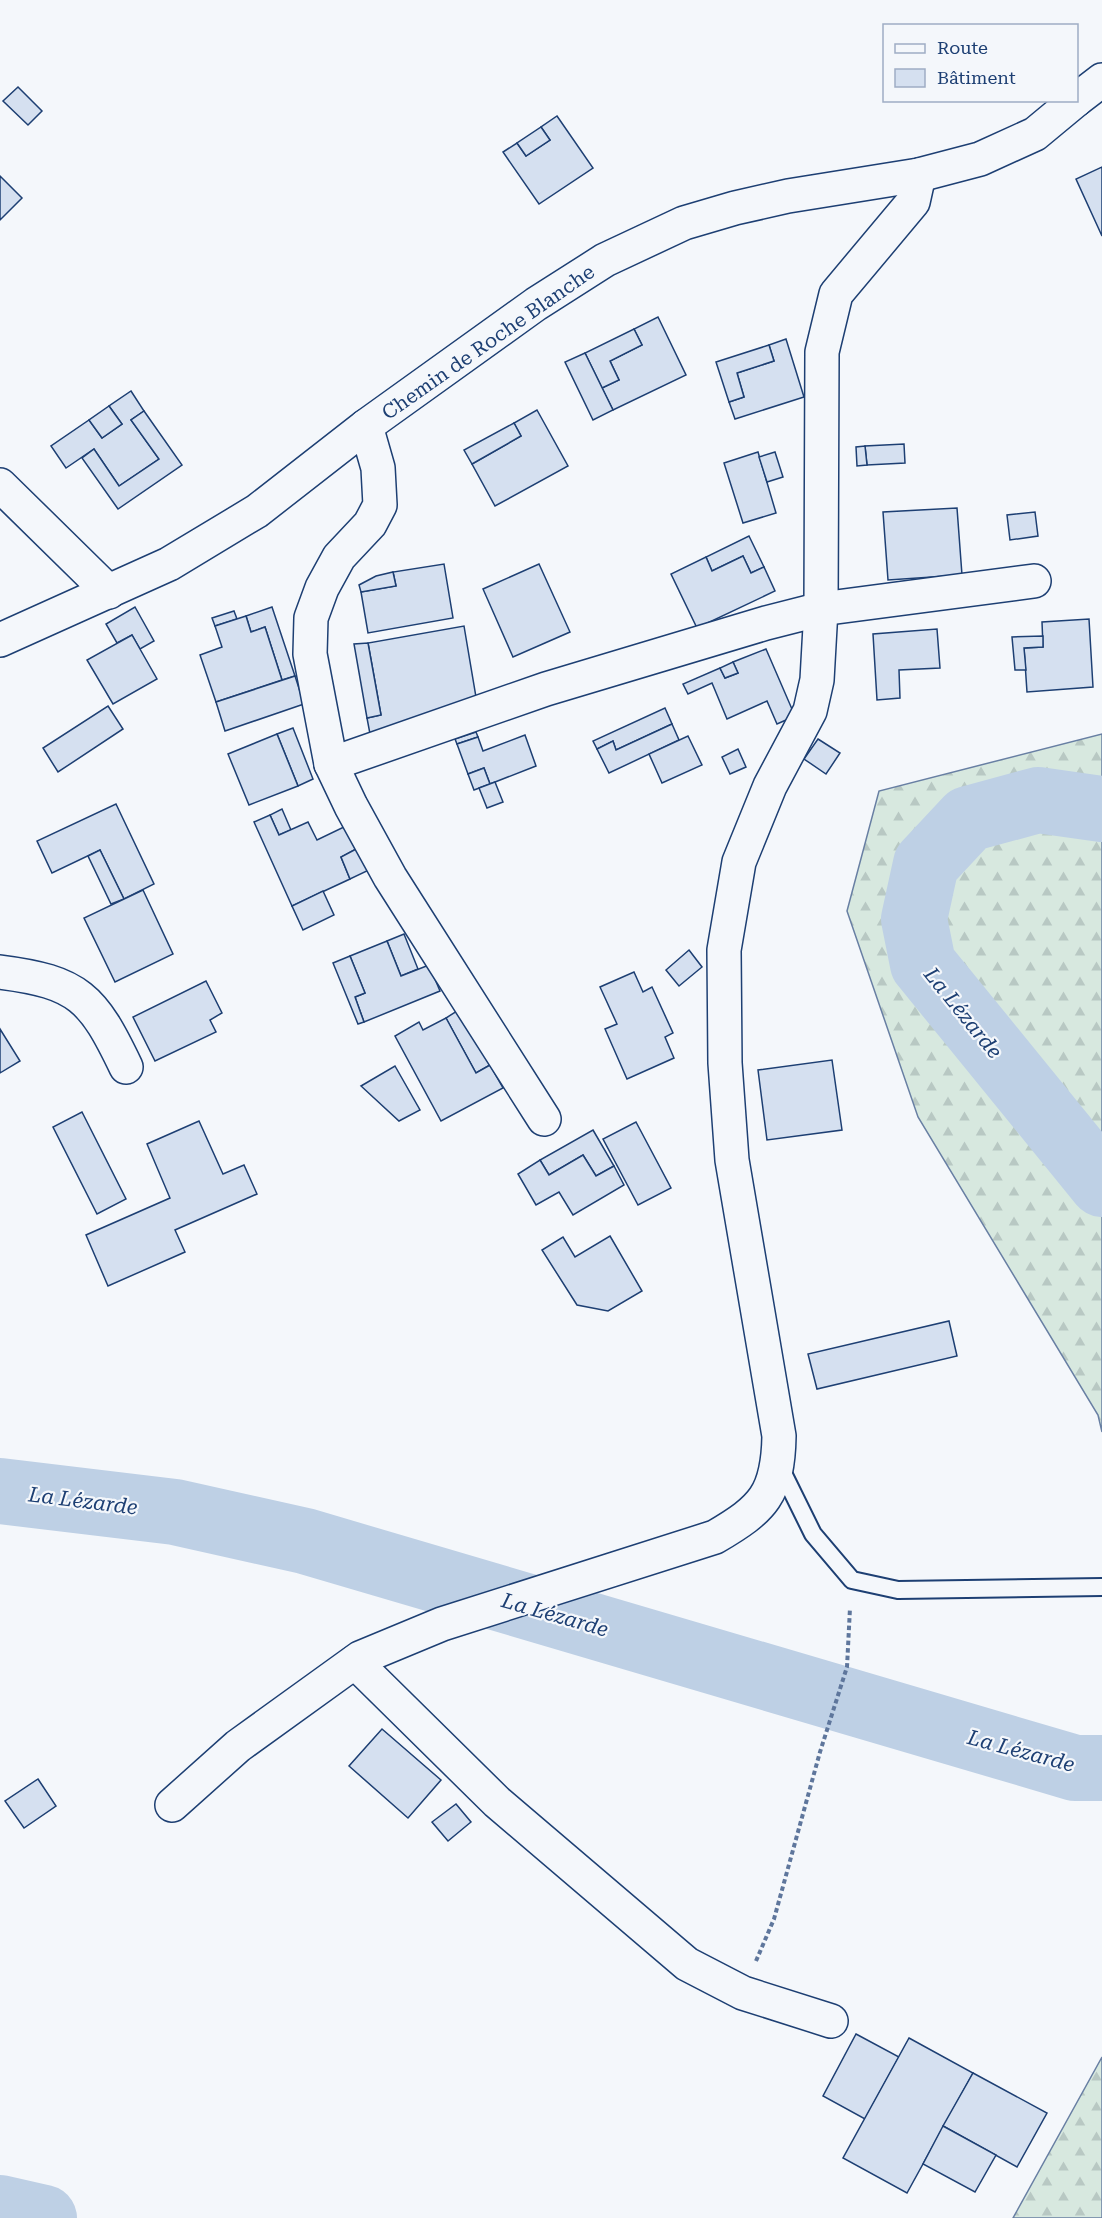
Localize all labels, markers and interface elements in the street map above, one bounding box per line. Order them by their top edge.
legend [883,24,1078,102]
text: Route [937,37,988,58]
text: Bâtiment [937,67,1016,88]
street label: Chemin de Roche Blanche [377,259,599,425]
water label: La Lézarde [919,962,1007,1063]
water label: La Lézarde [26,1482,139,1520]
water label: La Lézarde [498,1588,611,1642]
water label: La Lézarde [964,1725,1077,1777]

